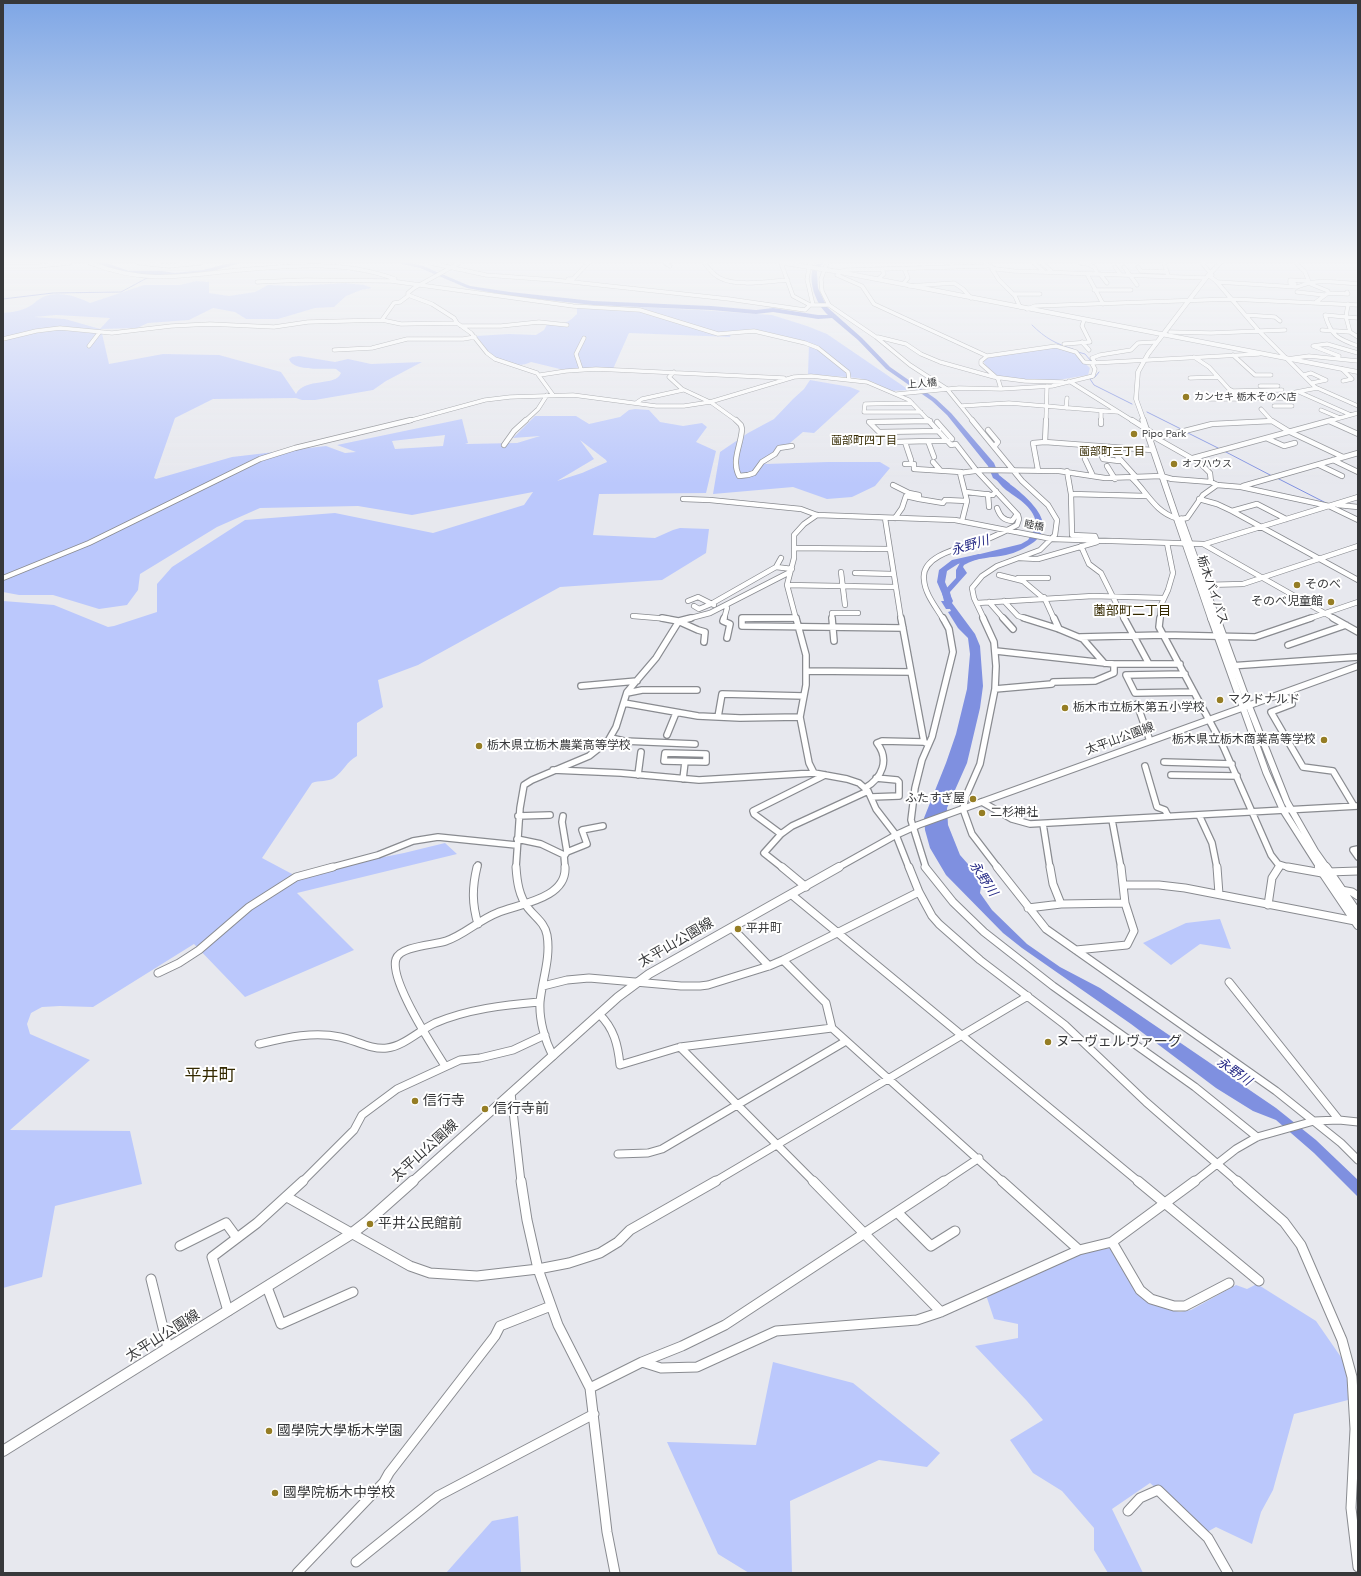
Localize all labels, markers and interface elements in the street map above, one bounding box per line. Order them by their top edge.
street label: 上人橋 [907,377,937,391]
place label: カンセキ 栃木そのべ店 [1194,391,1297,403]
marker: カンセキ 栃木そのべ店 [1181,392,1191,402]
place label: Pipo Park [1142,428,1186,440]
marker: Pipo Park [1129,429,1139,439]
district label: 薗部町四丁目 [831,434,897,448]
district label: 薗部町三丁目 [1079,445,1145,459]
place label: オフハウス [1182,458,1232,470]
marker: オフハウス [1169,459,1179,469]
street label: 睦橋 [1023,518,1045,534]
water label: 永野川 [949,533,991,559]
street label: 栃木バイパス [1193,554,1231,626]
place label: そのべ [1305,578,1341,592]
marker: そのべ [1292,580,1302,590]
place label: そのべ児童館 [1251,595,1323,609]
marker: そのべ児童館 [1326,597,1336,607]
district label: 薗部町二丁目 [1093,603,1171,619]
place label: マクドナルド [1228,693,1300,707]
marker: マクドナルド [1215,695,1225,705]
place label: 栃木市立栃木第五小学校 [1073,701,1205,715]
marker: 栃木市立栃木第五小学校 [1060,703,1070,713]
street label: 太平山公園線 [1084,720,1156,758]
place label: 栃木県立栃木商業高等学校 [1172,733,1316,747]
marker: 栃木県立栃木商業高等学校 [1319,735,1329,745]
place label: 栃木県立栃木農業高等学校 [487,739,631,753]
marker: 栃木県立栃木農業高等学校 [474,741,484,751]
place label: ふたすぎ屋 [905,792,965,806]
marker: ふたすぎ屋 [968,794,978,804]
place label: 二杉神社 [990,806,1038,820]
marker: 二杉神社 [977,808,987,818]
water label: 永野川 [966,858,1000,900]
street label: 太平山公園線 [635,915,717,971]
place label: 平井町 [746,922,782,936]
marker: 平井町 [733,924,743,934]
place label: ヌーヴェルヴァーグ [1056,1034,1182,1050]
marker: ヌーヴェルヴァーグ [1043,1037,1053,1047]
water label: 永野川 [1214,1054,1254,1090]
district label: 平井町 [185,1066,235,1086]
place label: 信行寺 [423,1093,465,1109]
marker: 信行寺 [410,1096,420,1106]
place label: 信行寺前 [493,1101,549,1117]
marker: 信行寺前 [480,1104,490,1114]
street label: 太平山公園線 [388,1117,462,1185]
place label: 平井公民館前 [378,1216,462,1232]
marker: 平井公民館前 [365,1219,375,1229]
street label: 太平山公園線 [123,1307,203,1365]
place label: 國學院大學栃木学園 [277,1423,403,1439]
marker: 國學院大學栃木学園 [264,1426,274,1436]
place label: 國學院栃木中学校 [283,1485,395,1501]
marker: 國學院栃木中学校 [270,1488,280,1498]

